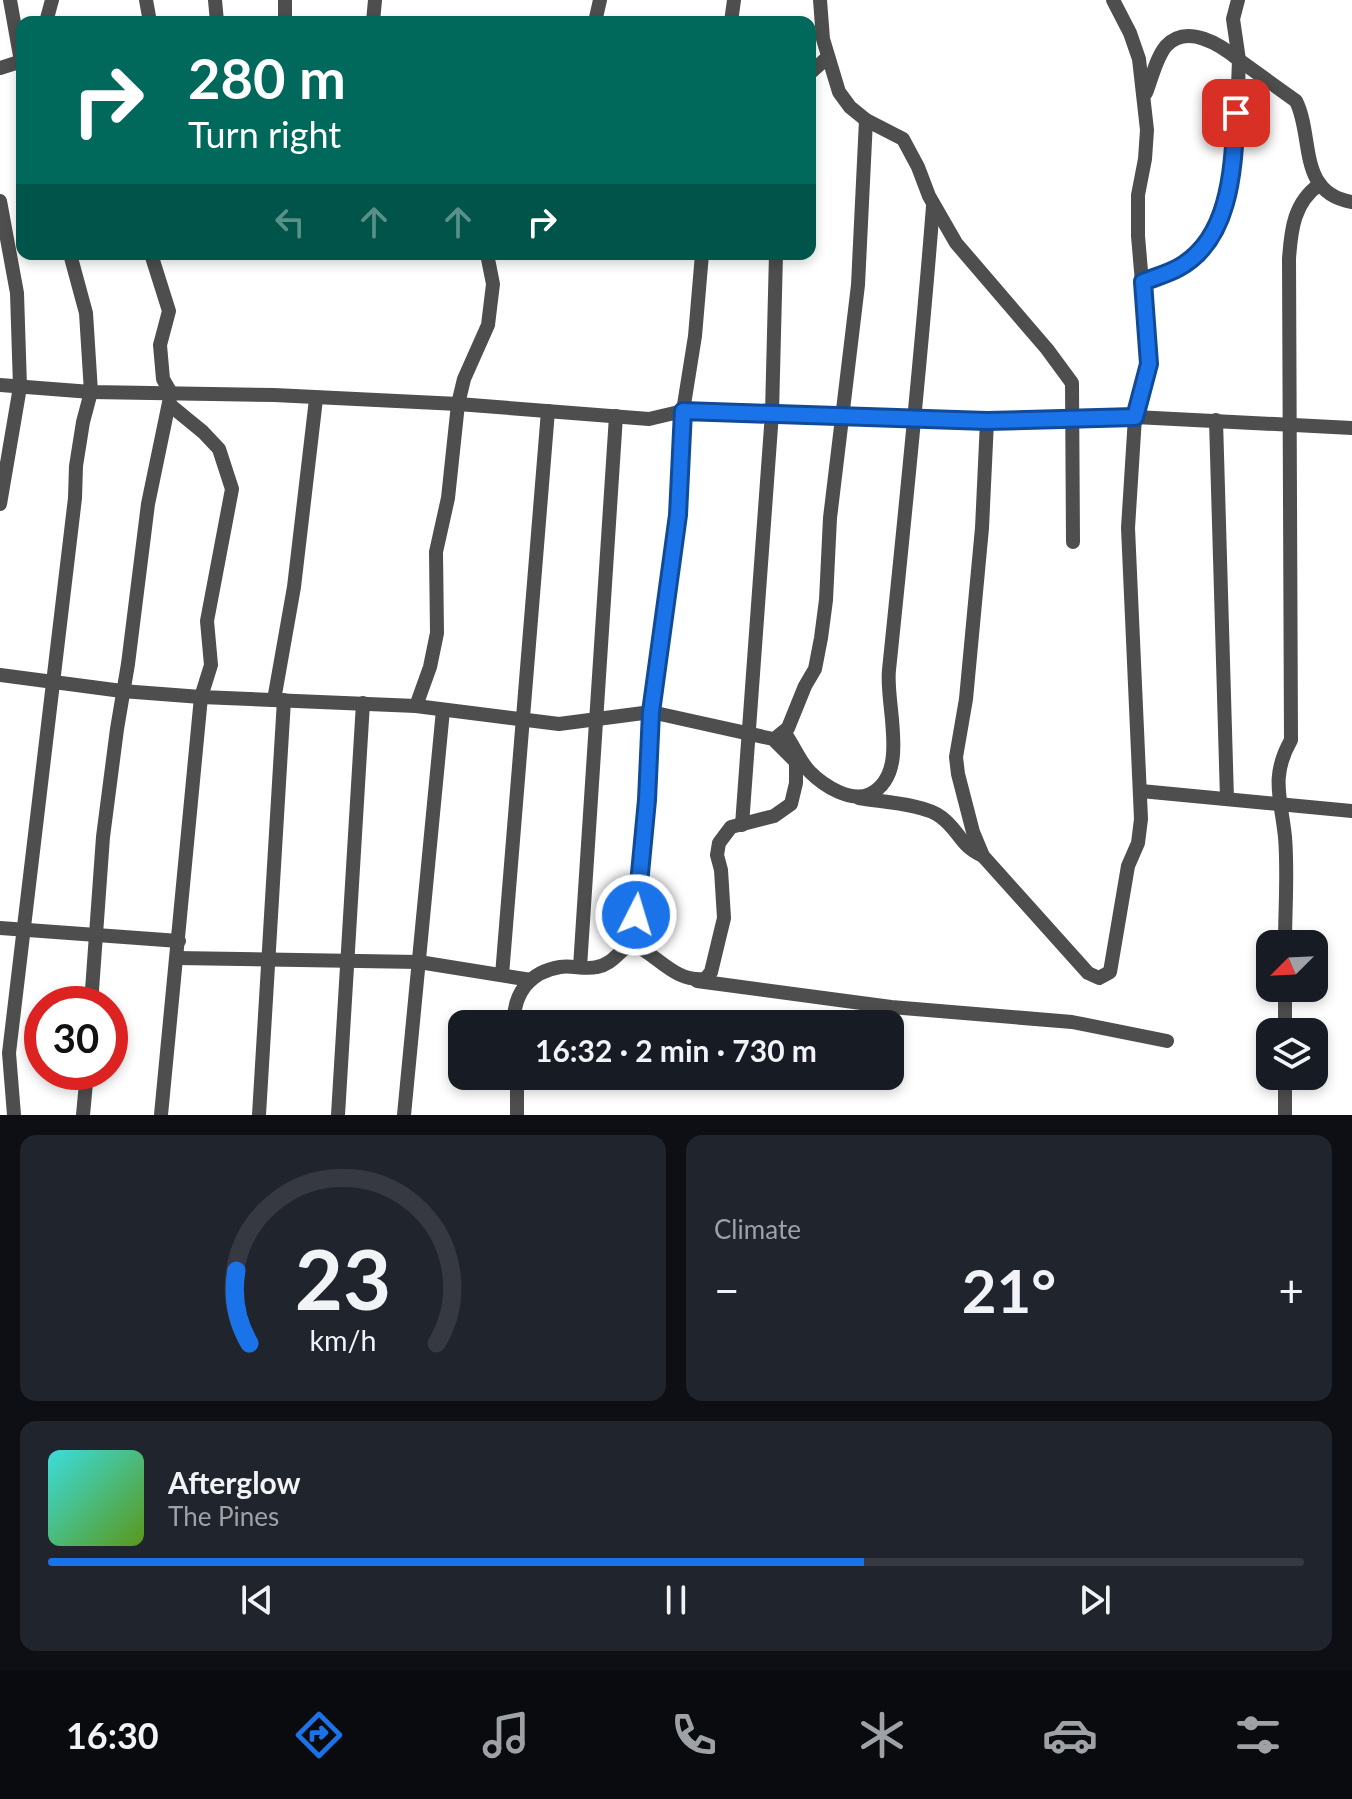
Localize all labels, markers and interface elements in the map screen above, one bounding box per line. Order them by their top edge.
text: 280 m [188,44,346,111]
icon: right [56,48,160,152]
pin [1202,79,1270,147]
icon: arrive [1214,91,1258,135]
text: Turn right [188,112,341,156]
icon: left [268,200,312,244]
icon: ahead [352,200,396,244]
icon: ahead [436,200,480,244]
icon: right [520,200,564,244]
position arrow [594,873,678,957]
north arrow [1256,930,1328,1002]
map controls [1256,930,1328,1090]
speed limit sign: 30 [24,986,128,1090]
button: layers [1256,1018,1328,1090]
text: 16:32 · 2 min · 730 m [535,1032,817,1068]
text: Climate [714,1213,801,1245]
text: 23 [295,1228,391,1328]
text: 21° [962,1254,1056,1326]
text: − [714,1264,740,1316]
text: + [1278,1264,1304,1316]
text: km/h [310,1323,376,1357]
text: Afterglow [168,1464,301,1500]
text: The Pines [168,1500,279,1532]
icon: previous [235,1578,279,1622]
icon: pause [654,1578,698,1622]
icon: next [1073,1578,1117,1622]
icon: directions [291,1707,347,1763]
icon: music [478,1707,534,1763]
icon: phone [666,1707,722,1763]
icon: climate [854,1707,910,1763]
icon: car [1042,1707,1098,1763]
icon: filters [1230,1707,1286,1763]
text: 16:30 [66,1713,159,1757]

